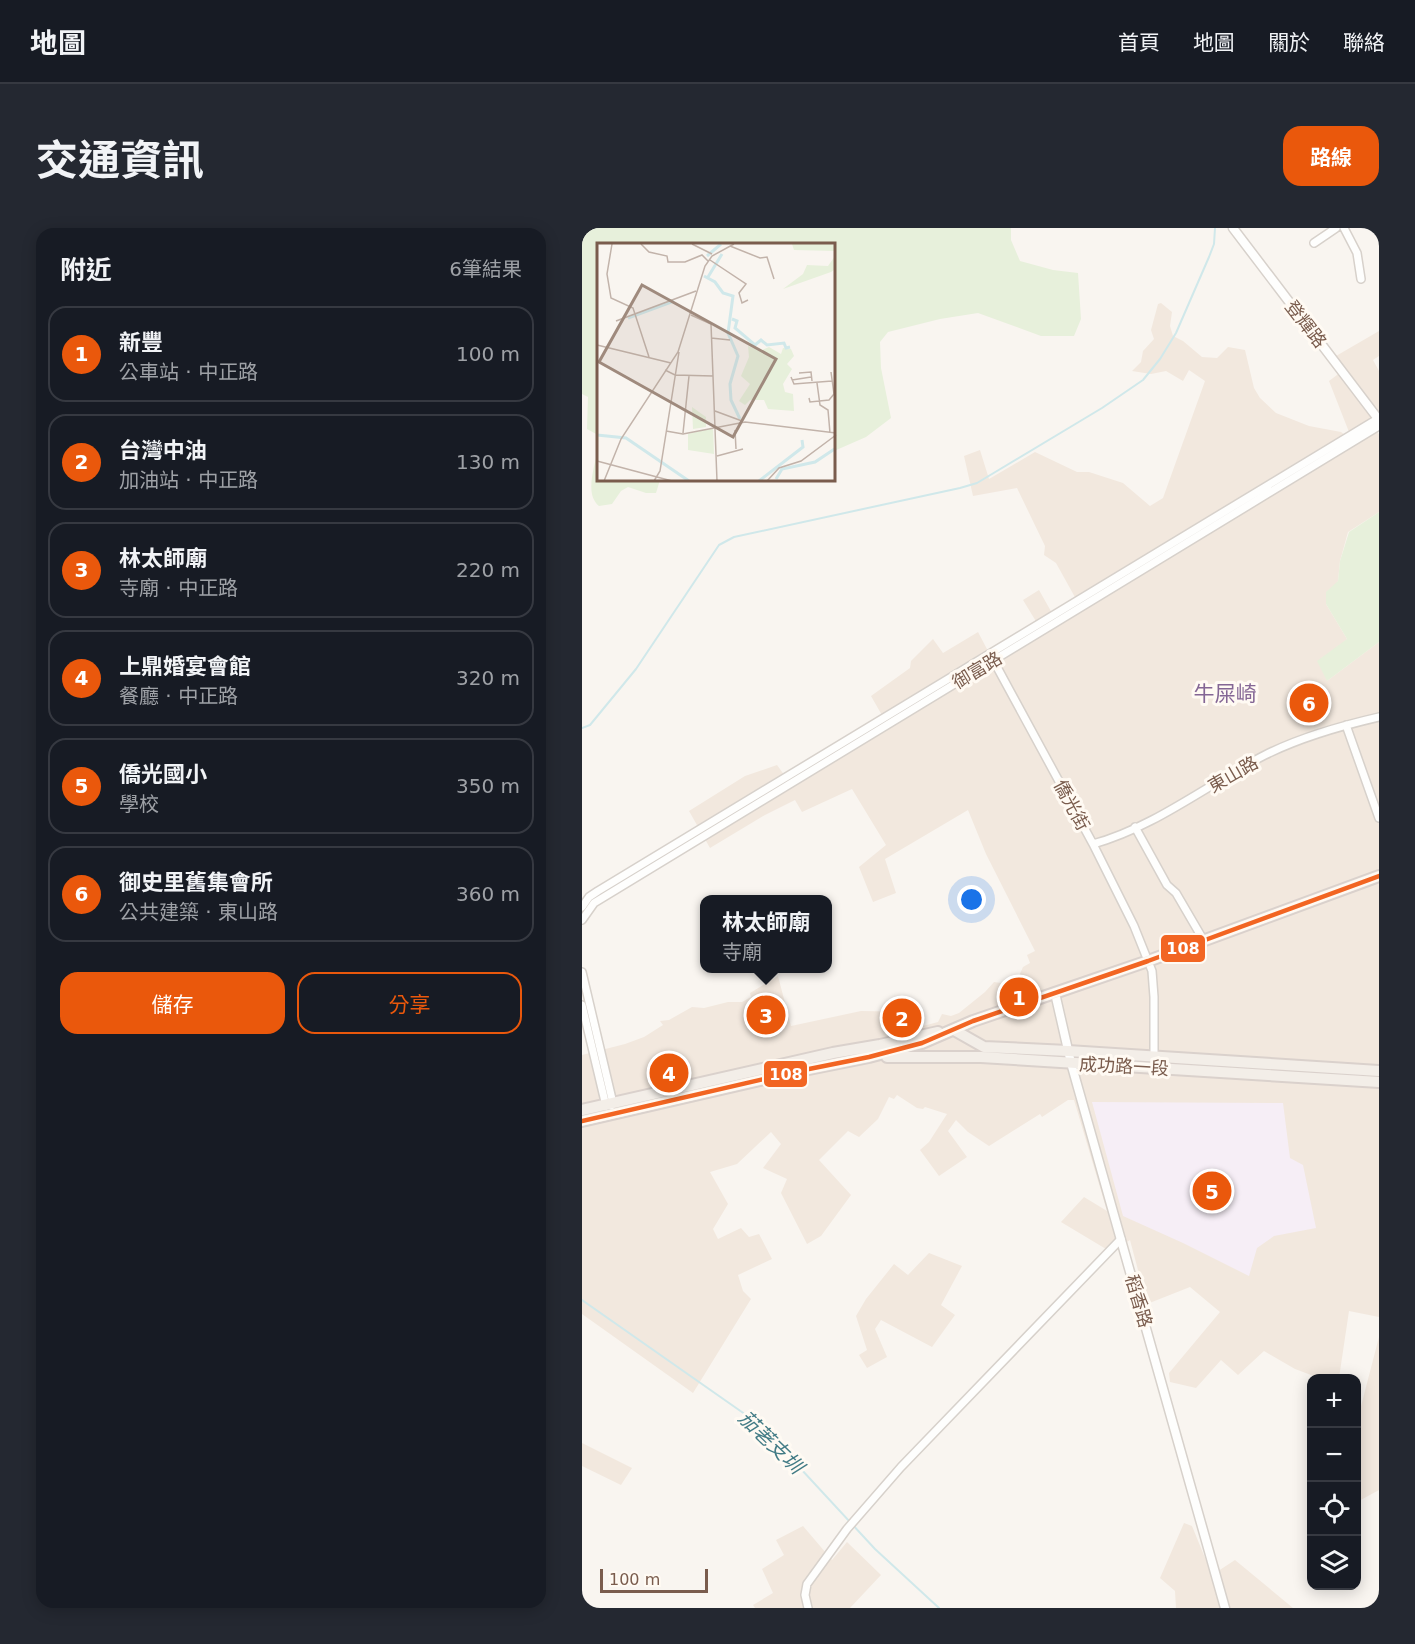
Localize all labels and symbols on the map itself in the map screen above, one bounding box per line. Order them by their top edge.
inset map [597,243,836,482]
street label: 登輝路 [1281,296,1331,352]
street label: 御富路 [948,647,1006,693]
pin: 6 [1290,680,1328,726]
district label: 牛屎崎 [1194,682,1257,706]
street label: 東山路 [1204,751,1262,797]
street label: 僑光街 [1050,776,1094,834]
your location [957,885,986,914]
line badge: 108 [1160,934,1206,963]
text: 108 [1166,939,1200,958]
pin: 1 [1000,974,1038,1020]
pin: 3 [746,992,786,1038]
pin: 2 [882,996,922,1040]
pin: 4 [650,1050,688,1096]
street label: 成功路一段 [1079,1053,1169,1079]
line badge: 108 [763,1060,808,1088]
text: 108 [769,1065,803,1084]
pin: 5 [1192,1168,1232,1214]
street label: 稻香路 [1121,1272,1157,1330]
water label: 茄荖支圳 [734,1406,810,1481]
scale bar [600,1566,708,1594]

